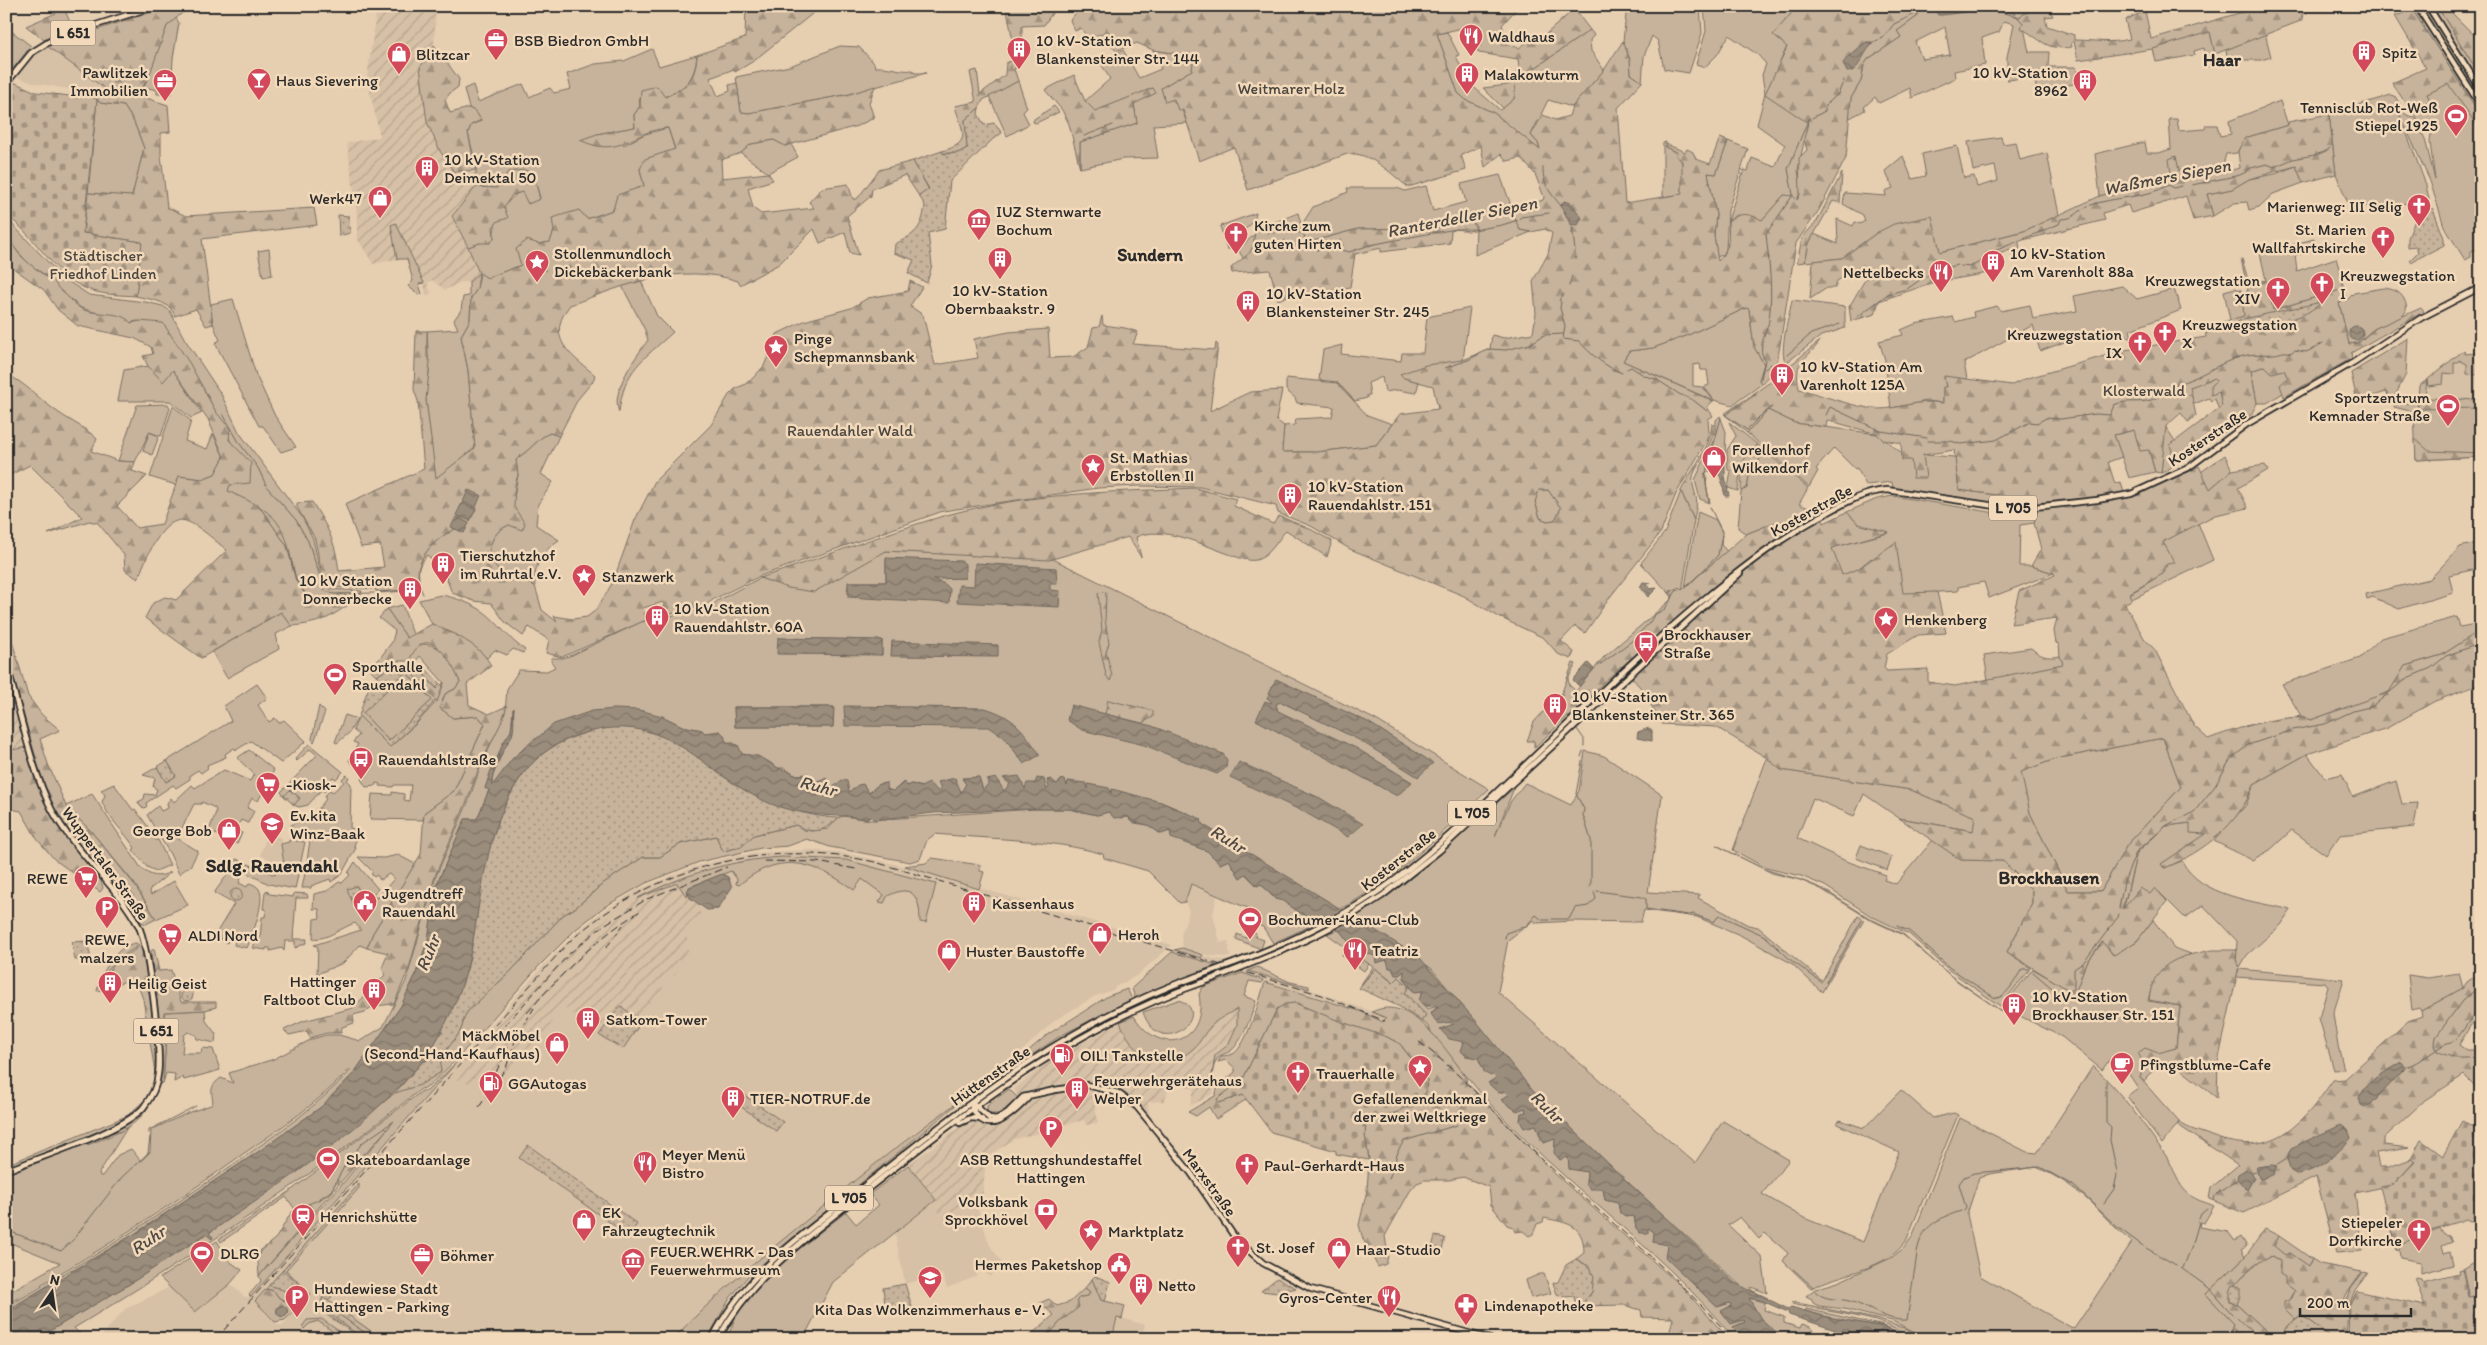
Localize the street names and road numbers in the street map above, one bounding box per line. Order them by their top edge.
road number: L 651 [50,20,96,46]
street label: Kosterstraße [2164,404,2250,471]
street label: Kosterstraße [1767,480,1855,541]
road number: L 705 [1989,496,2037,520]
road number: L 705 [1448,800,1496,826]
street label: Wuppertaler Straße [58,803,153,924]
street label: Kosterstraße [1357,824,1440,895]
road number: L 651 [134,1018,178,1044]
street label: Hüttenstraße [947,1041,1034,1110]
street label: Marxstraße [1179,1145,1241,1220]
road number: L 705 [825,1186,873,1210]

